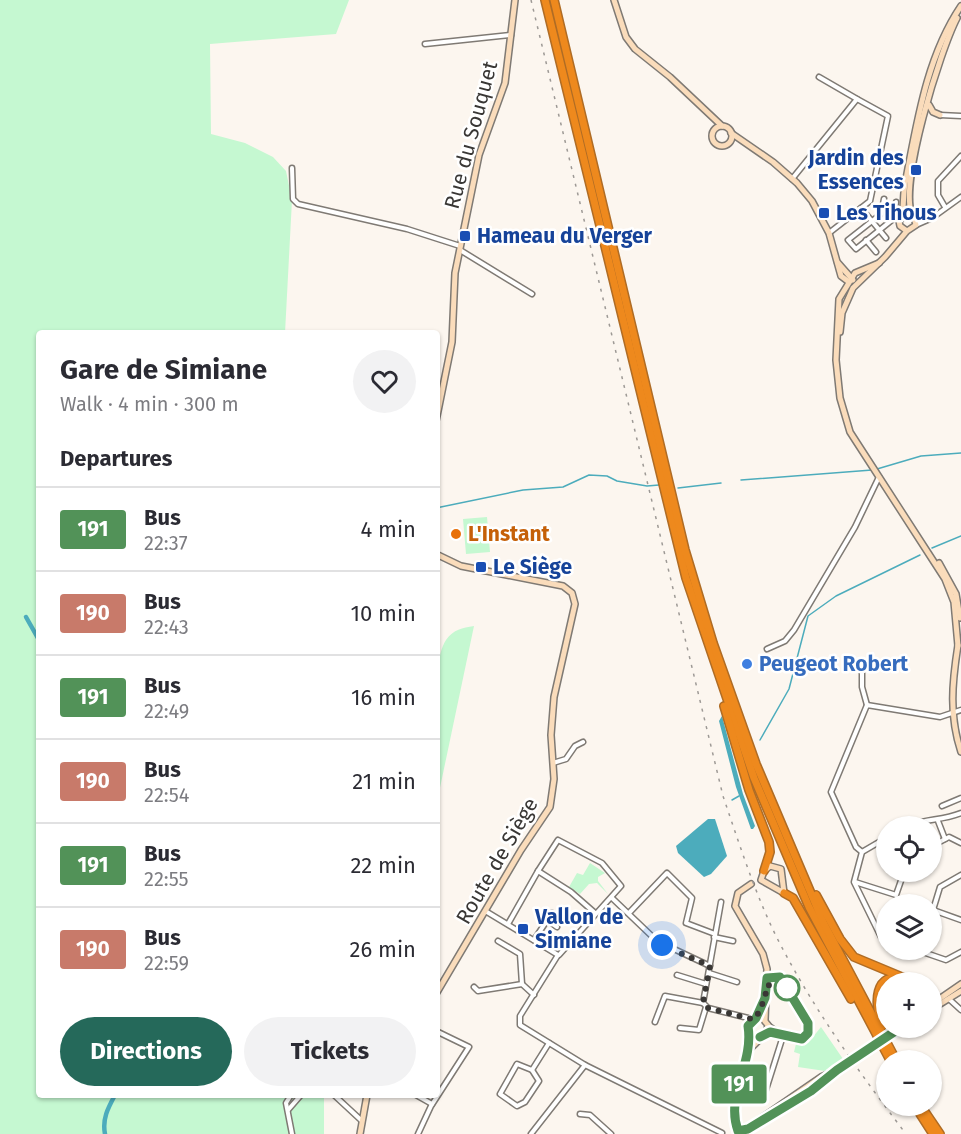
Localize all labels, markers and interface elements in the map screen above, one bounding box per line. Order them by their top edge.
street label: Rue du Souquet [439,58,503,212]
place label: Jardin des Essences [807,145,904,195]
marker: Jardin des Essences [909,163,923,177]
place label: Les Tihous [836,200,937,226]
marker: Les Tihous [817,206,831,220]
place label: Hameau du Verger [477,223,653,249]
marker: Hameau du Verger [458,229,472,243]
button: heart [353,350,416,413]
text: Gare de Simiane [60,353,267,386]
text: Walk · 4 min · 300 m [60,392,239,416]
text: Departures [60,445,172,472]
text: Bus [144,504,181,531]
text: 191 [78,516,108,542]
text: 4 min [361,516,416,543]
place label: L'Instant [468,521,551,547]
marker: L'Instant [449,527,463,541]
text: 22:37 [144,531,188,555]
place label: Le Siège [493,554,572,580]
marker: Le Siège [474,560,488,574]
text: Bus [144,588,181,615]
text: 190 [76,600,110,626]
text: 10 min [350,600,416,627]
text: 22:43 [144,615,189,639]
place label: Peugeot Robert [759,651,909,677]
marker: Peugeot Robert [740,657,754,671]
text: Bus [144,672,181,699]
text: 191 [78,684,108,710]
text: 16 min [351,684,416,711]
text: 22:49 [144,699,189,723]
text: Bus [144,756,181,783]
text: 190 [76,768,110,794]
text: 21 min [352,768,416,795]
text: 22:54 [144,783,189,807]
street label: Route de Siège [450,793,544,929]
map controls [876,816,942,1116]
button: locate [876,816,942,882]
text: Bus [144,840,181,867]
text: 191 [78,852,108,878]
text: 22 min [350,852,416,879]
text: 22:55 [144,867,189,891]
button: layers [876,894,942,960]
place label: Vallon de Simiane [534,904,624,954]
marker: Vallon de Simiane [516,922,530,936]
text: Bus [144,924,181,951]
your location [647,930,677,960]
text: 190 [76,936,110,962]
text: 26 min [350,936,416,963]
text: 22:59 [144,951,189,975]
button: + [876,972,942,1038]
unlabelled marker [774,975,800,1001]
button: Directions [60,1017,232,1086]
button: Tickets [244,1017,416,1086]
button: − [876,1050,942,1116]
line badge: 191 [704,1064,774,1104]
text: 191 [724,1071,754,1097]

